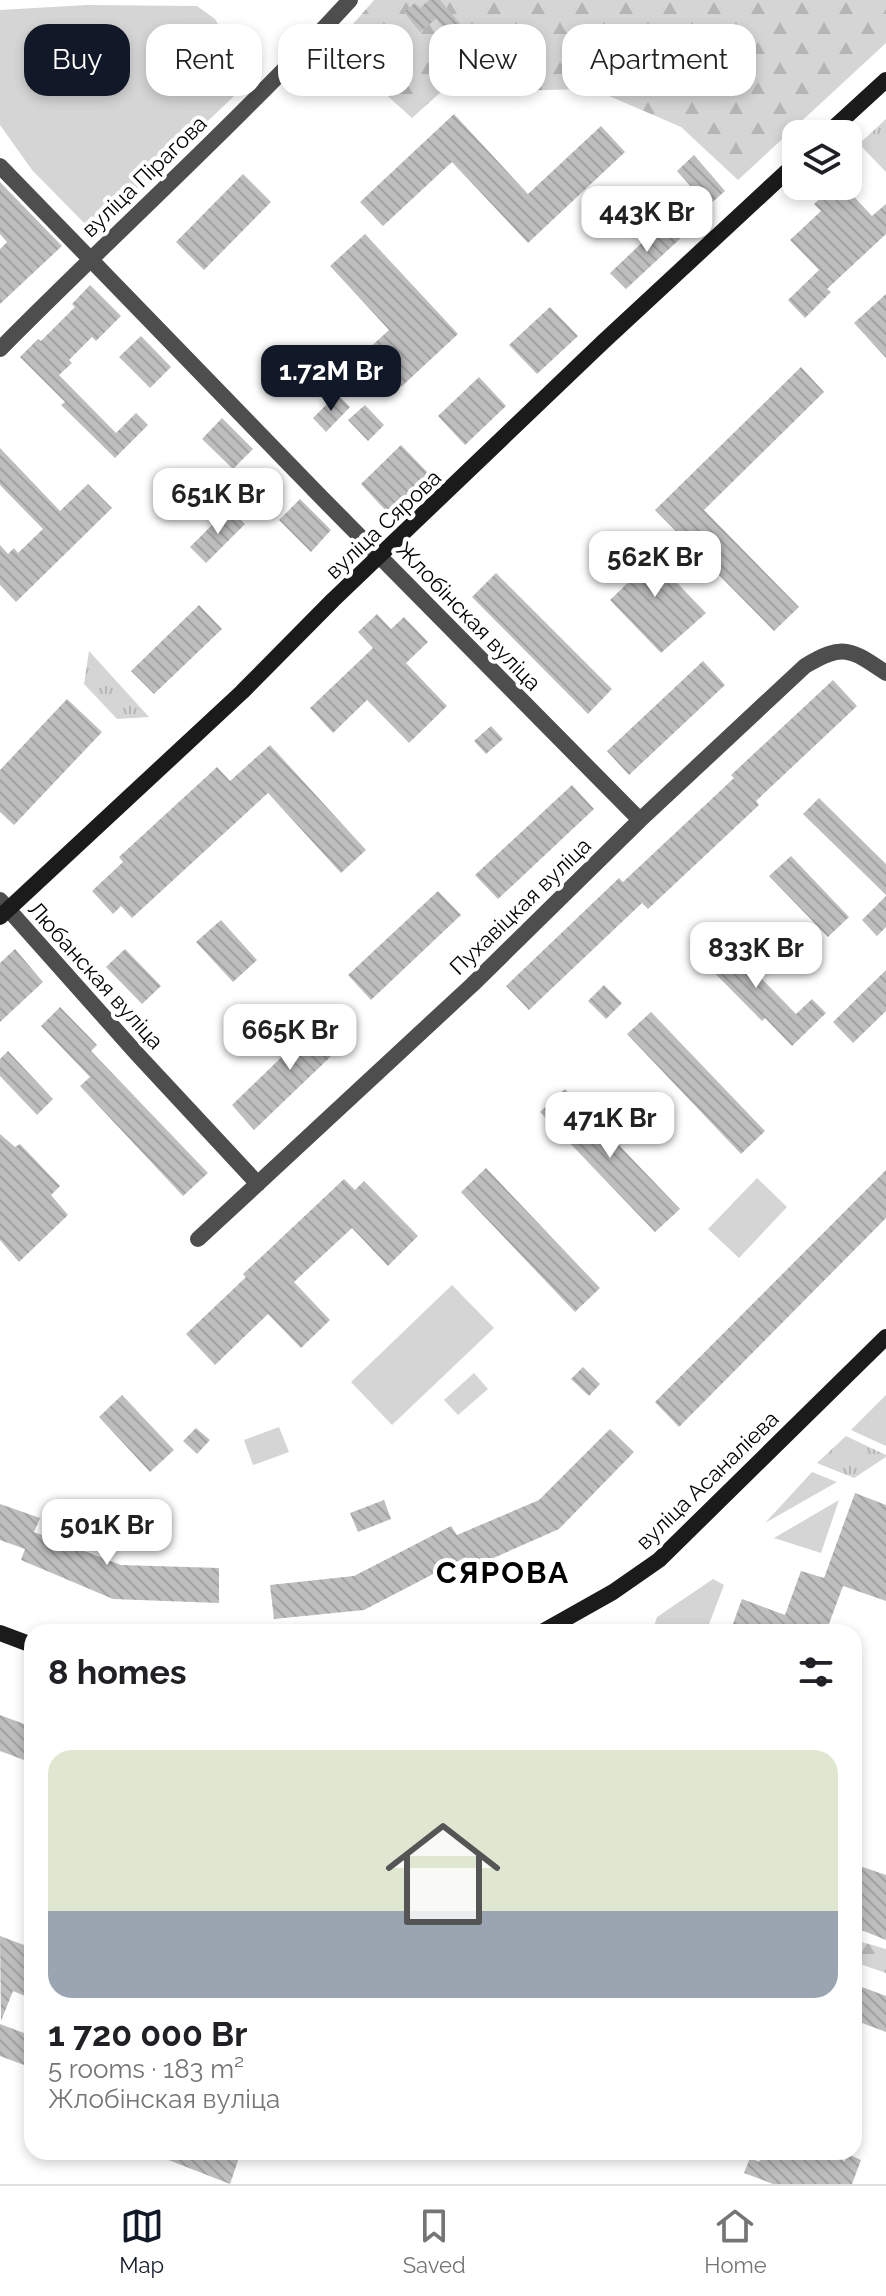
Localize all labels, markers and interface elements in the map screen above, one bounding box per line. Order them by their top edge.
chip: Buy [24,24,130,96]
chip: Rent [146,24,262,96]
chip: Filters [278,24,413,96]
chip: New [429,24,546,96]
chip: Apartment [562,24,756,96]
street label: вуліца Пірагова [76,110,212,242]
map controls [782,120,862,200]
button: layers [782,120,862,200]
pin: 443K Br [573,186,721,254]
text: 443K Br [599,197,695,227]
pin: 1.72M Br [248,345,414,413]
text: 1.72M Br [279,356,383,386]
street label: вуліца Сярова [320,464,446,584]
pin: 651K Br [144,468,292,536]
text: 651K Br [171,479,265,509]
pin: 562K Br [581,531,729,599]
street label: Жлобінская вуліца [391,536,547,696]
text: 562K Br [607,542,703,572]
street label: Пухавіцкая вуліца [444,832,596,980]
street label: Любанская вуліца [23,896,169,1054]
pin: 833K Br [682,922,830,990]
text: 833K Br [708,933,804,963]
pin: 665K Br [216,1004,364,1072]
text: 665K Br [241,1015,339,1045]
pin: 471K Br [536,1092,684,1160]
text: 471K Br [563,1103,657,1133]
street label: вуліца Асаналіева [630,1405,784,1555]
pin: 501K Br [33,1499,181,1567]
text: 501K Br [60,1510,154,1540]
district label: СЯРОВА [436,1555,570,1590]
icon: filters [794,1650,838,1694]
text: 8 homes [48,1652,187,1692]
icon: home [371,1802,515,1946]
text: 1 720 000 Br [48,2014,247,2054]
text: 5 rooms · 183 m² [48,2054,244,2084]
text: Жлобінская вуліца [48,2084,280,2114]
tab: Map [119,2204,164,2278]
tab: Saved [403,2204,466,2278]
tab: Home [704,2204,767,2278]

